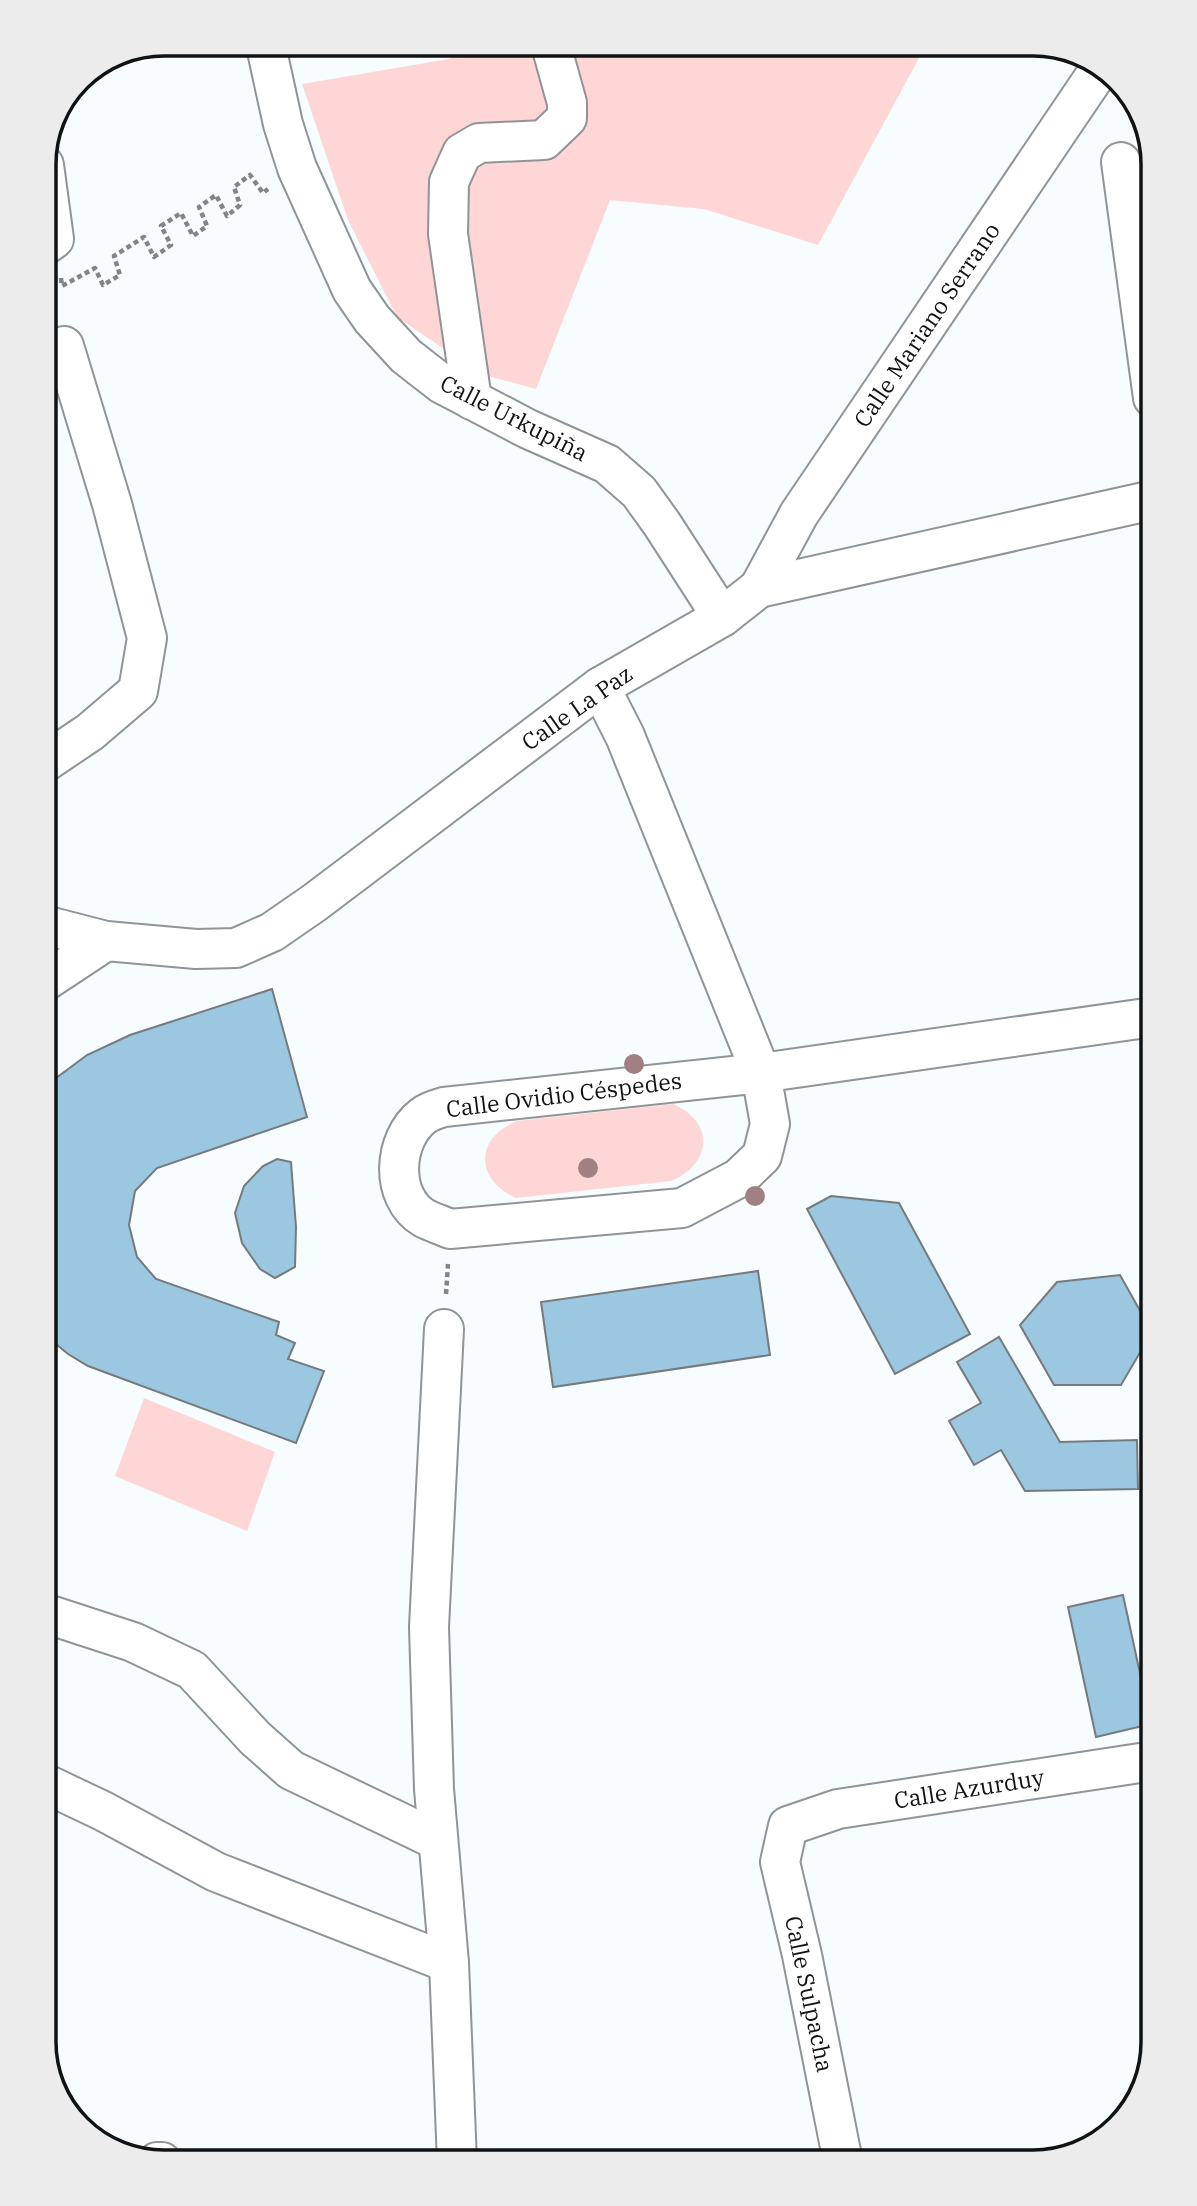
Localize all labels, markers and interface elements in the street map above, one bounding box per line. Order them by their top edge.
street label: Calle Mariano Serrano [846,216,1006,433]
street label: Calle Urkupiña [436,367,593,467]
street label: Calle La Paz [515,658,638,756]
street label: Calle Ovidio Céspedes [444,1065,683,1123]
street label: Calle Azurduy [892,1761,1047,1815]
street label: Calle Sulpacha [779,1913,841,2075]

